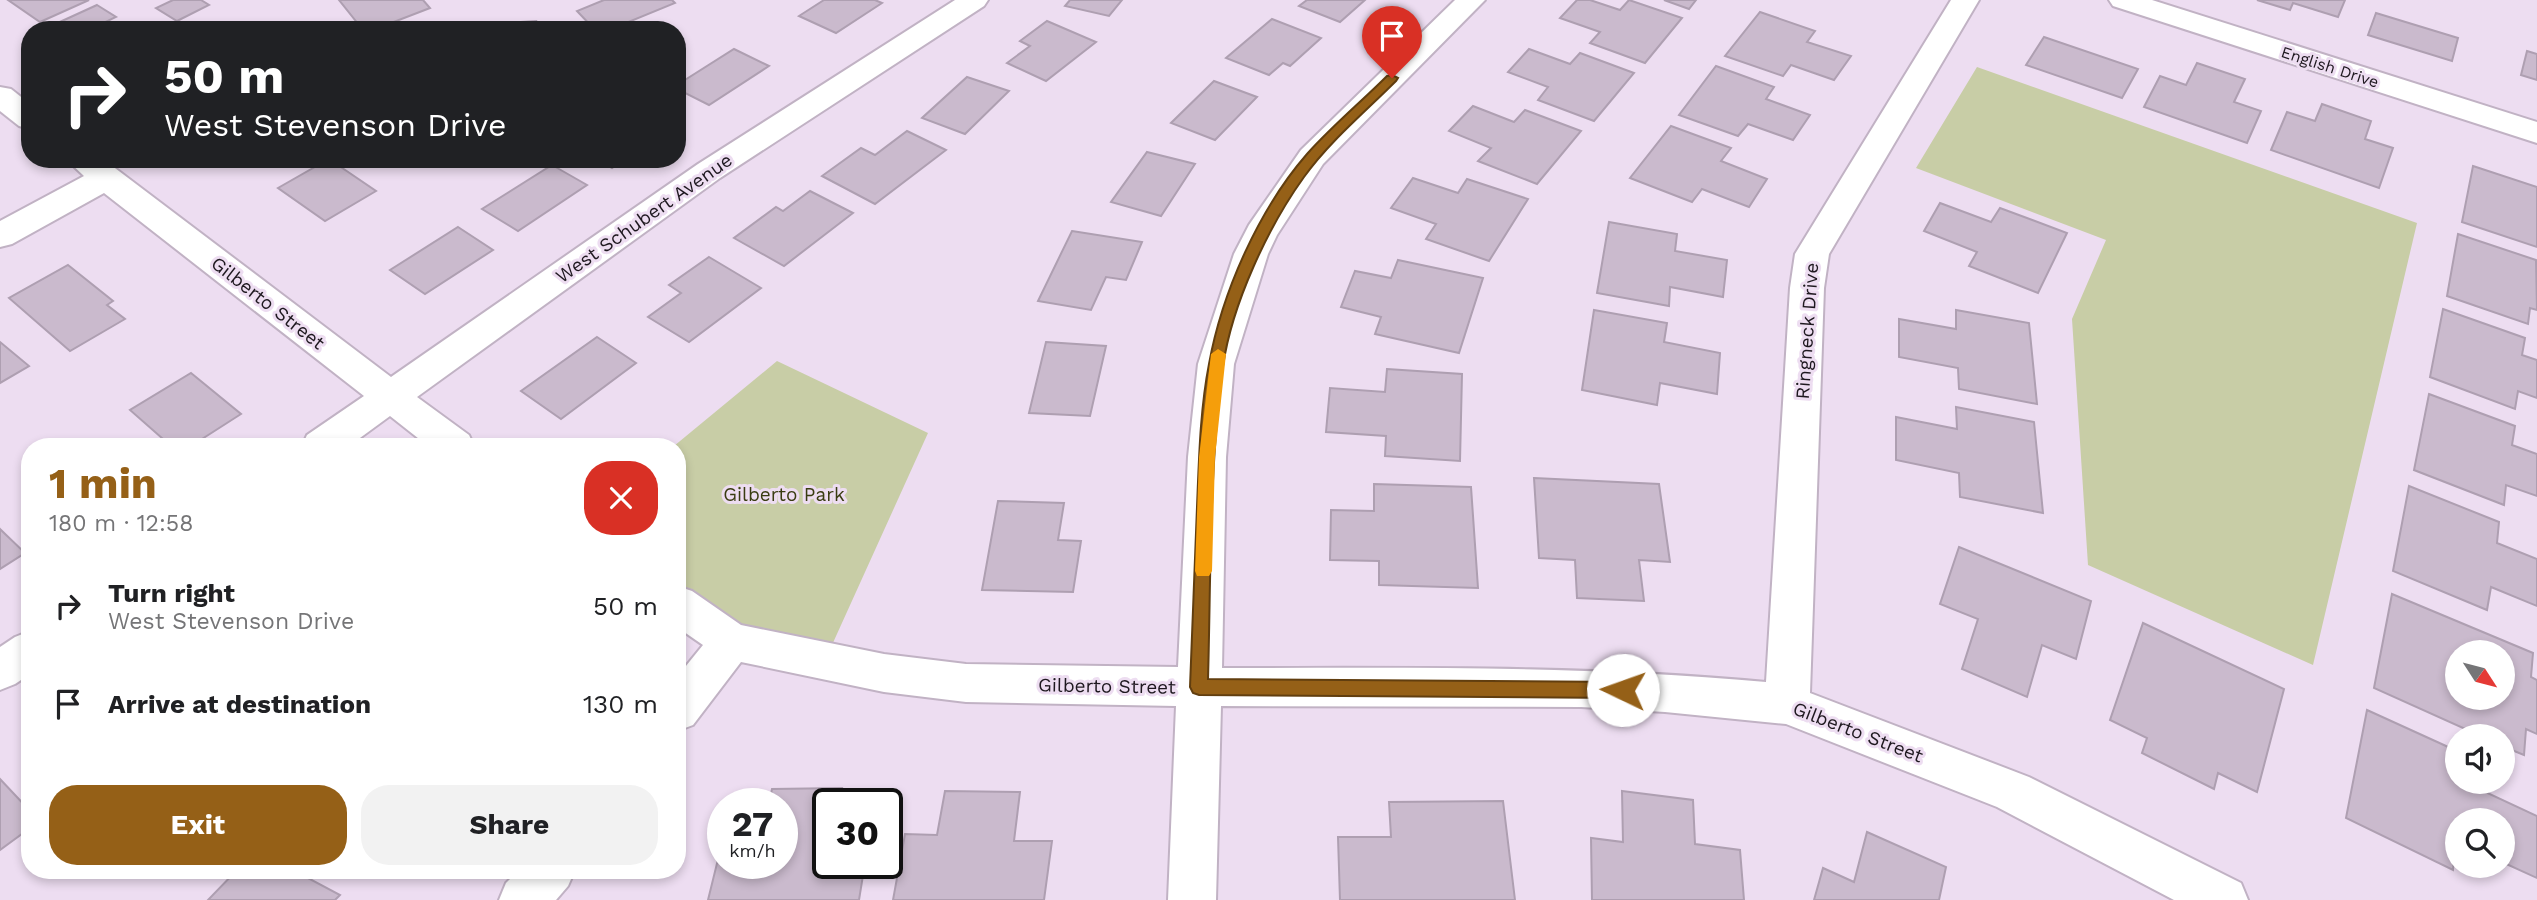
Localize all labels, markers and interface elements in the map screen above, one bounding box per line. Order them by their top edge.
pin [1362,6,1422,78]
icon: arrive [1373,17,1411,55]
street label: English Drive [2279,42,2381,92]
text: 50 m [164,47,284,105]
icon: right [49,49,140,140]
text: West Stevenson Drive [164,106,507,144]
street label: West Schubert Avenue [551,148,737,288]
street label: Gilberto Street [207,252,329,354]
street label: Ringneck Drive [1791,262,1823,400]
text: 1 min [49,459,157,508]
button: close [584,461,658,535]
park label: Gilberto Park [723,483,845,506]
text: 180 m · 12:58 [49,510,193,537]
text: Turn right [108,578,235,608]
icon: right [49,587,87,625]
text: 50 m [593,591,658,621]
text: West Stevenson Drive [108,608,354,635]
north arrow [2445,640,2515,710]
map controls [2445,640,2515,878]
position arrow [1586,653,1660,727]
street label: Gilberto Street [1038,673,1176,699]
icon: arrive [49,685,87,723]
text: Arrive at destination [108,689,371,719]
text: 130 m [583,689,658,719]
street label: Gilberto Street [1790,697,1926,767]
button: sound [2445,724,2515,794]
button: Exit [49,785,347,865]
button: Share [361,785,658,865]
speed limit sign: 30 [812,788,903,879]
text: 27 [732,803,773,845]
button: search [2445,808,2515,878]
text: km/h [729,840,776,861]

